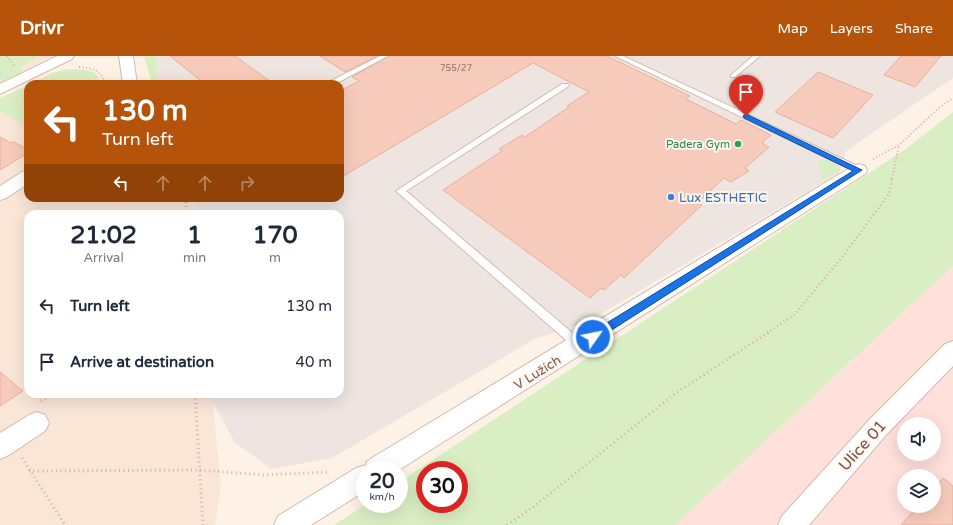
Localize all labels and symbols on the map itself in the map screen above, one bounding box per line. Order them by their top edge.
house number: 755/27 [440,63,472,74]
pin [729,75,763,116]
place label: Padera Gym [666,138,730,151]
marker: Padera Gym [733,139,743,149]
place label: Lux ESTHETIC [679,190,767,206]
marker: Lux ESTHETIC [666,192,676,202]
position arrow [572,316,614,358]
street label: V Lužích [511,352,564,394]
street label: Ulice 01 [835,416,891,475]
speed limit sign: 30 [416,461,468,513]

